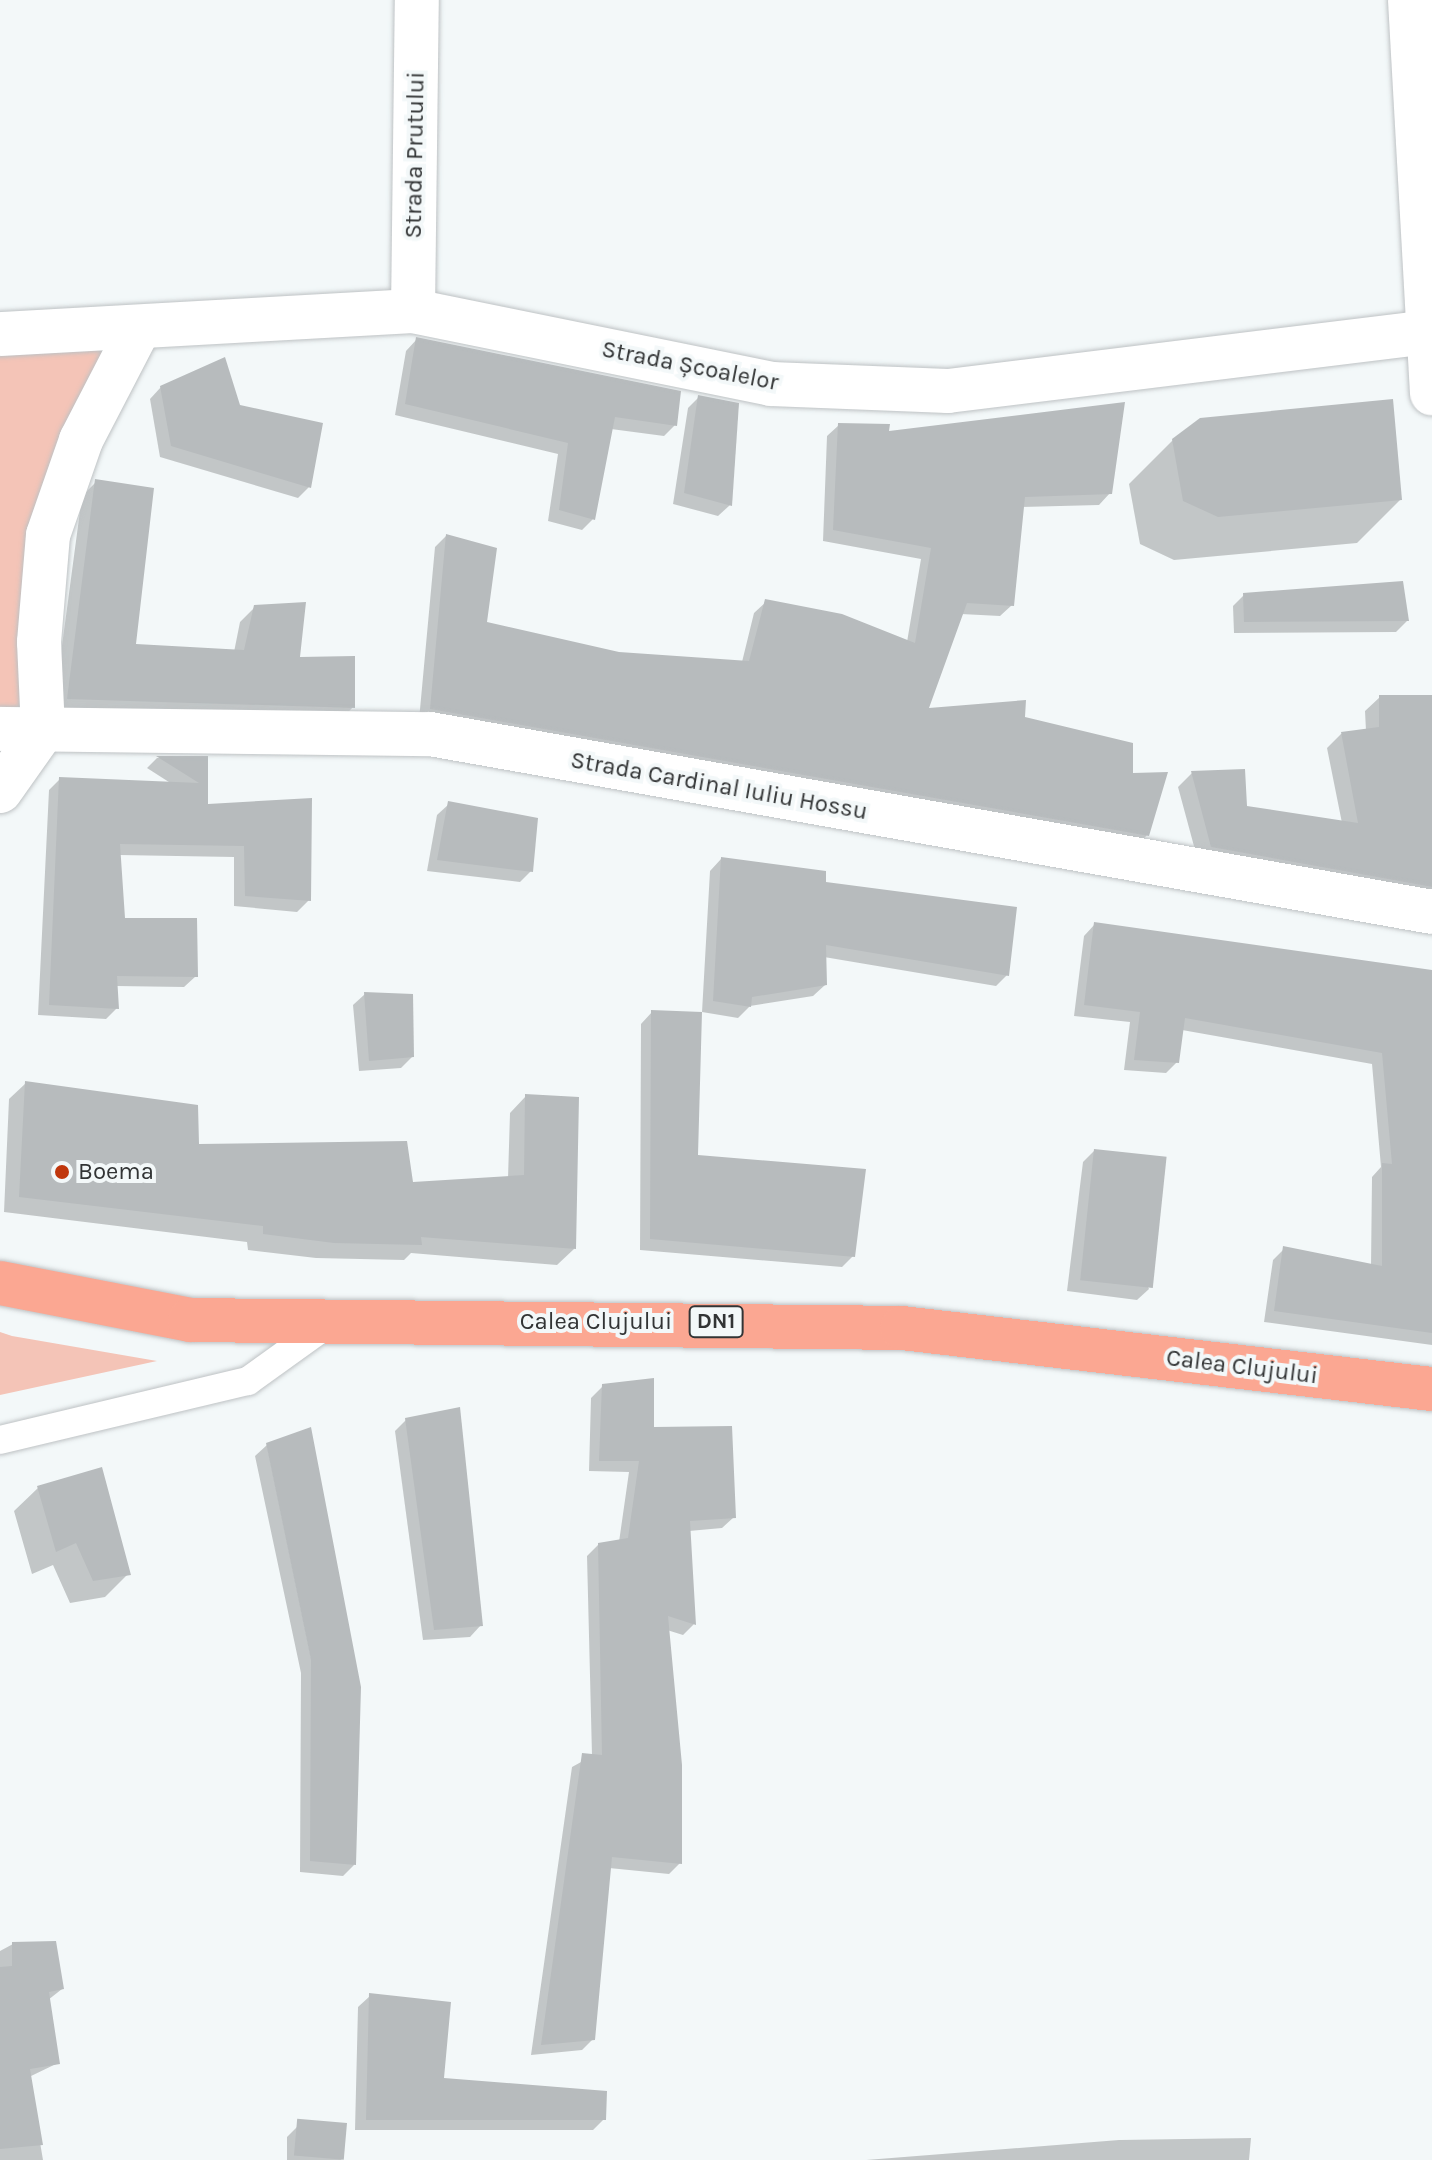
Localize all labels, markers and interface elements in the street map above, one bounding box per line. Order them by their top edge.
street label: Strada Prutului [399,71,431,239]
street label: Strada Școalelor [599,335,781,397]
street label: Strada Cardinal Iuliu Hossu [568,746,870,826]
place label: Boema [78,1158,154,1186]
marker: Boema [53,1163,71,1181]
road number: DN1 [688,1304,744,1340]
street label: Calea Clujului [520,1308,672,1336]
street label: Calea Clujului [1165,1343,1319,1391]

